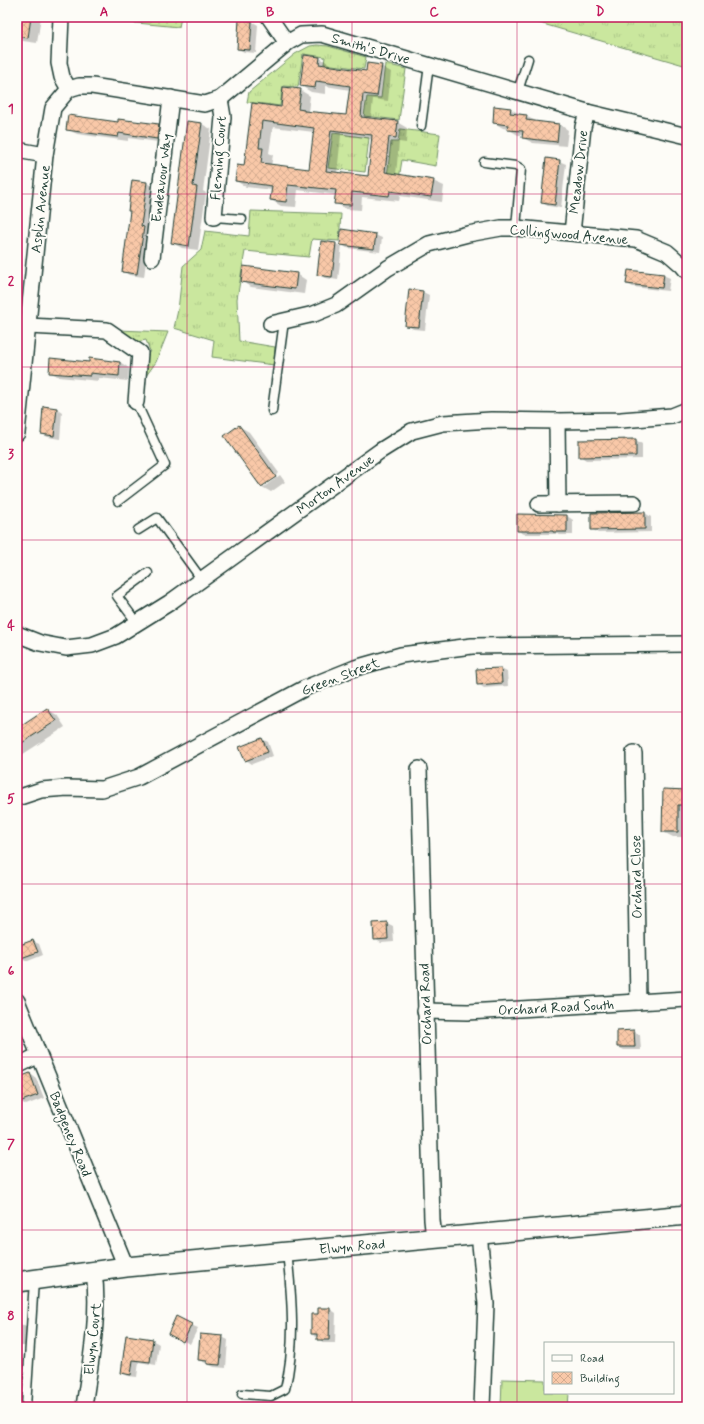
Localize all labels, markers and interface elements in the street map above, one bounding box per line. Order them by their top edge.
text: A [100,4,108,21]
text: B [266,4,275,21]
text: C [429,4,439,21]
text: D [596,4,605,21]
street label: Smith's Drive [329,29,412,69]
text: 1 [8,101,14,118]
street label: Fleming Court [207,115,233,201]
street label: Meadow Drive [566,129,592,215]
street label: Endeavour Way [148,133,176,223]
street label: Asplin Avenue [27,164,55,254]
street label: Collingwood Avenue [509,221,629,251]
text: 2 [8,273,15,290]
text: 3 [8,446,14,463]
street label: Morton Avenue [293,450,378,519]
text: 4 [7,618,15,635]
street label: Green Street [299,654,383,700]
text: 5 [7,791,15,808]
street label: Orchard Close [627,835,647,919]
text: 6 [8,963,15,980]
street label: Orchard Road [416,963,436,1045]
street label: Orchard Road South [498,996,615,1020]
street label: Badgeney Road [44,1089,95,1180]
text: 7 [7,1136,15,1153]
street label: Elwyn Road [318,1235,386,1259]
street label: Elwyn Court [80,1301,106,1376]
text: 8 [7,1308,15,1325]
legend [544,1342,674,1394]
text: Road [580,1351,604,1367]
text: Building [580,1371,620,1388]

